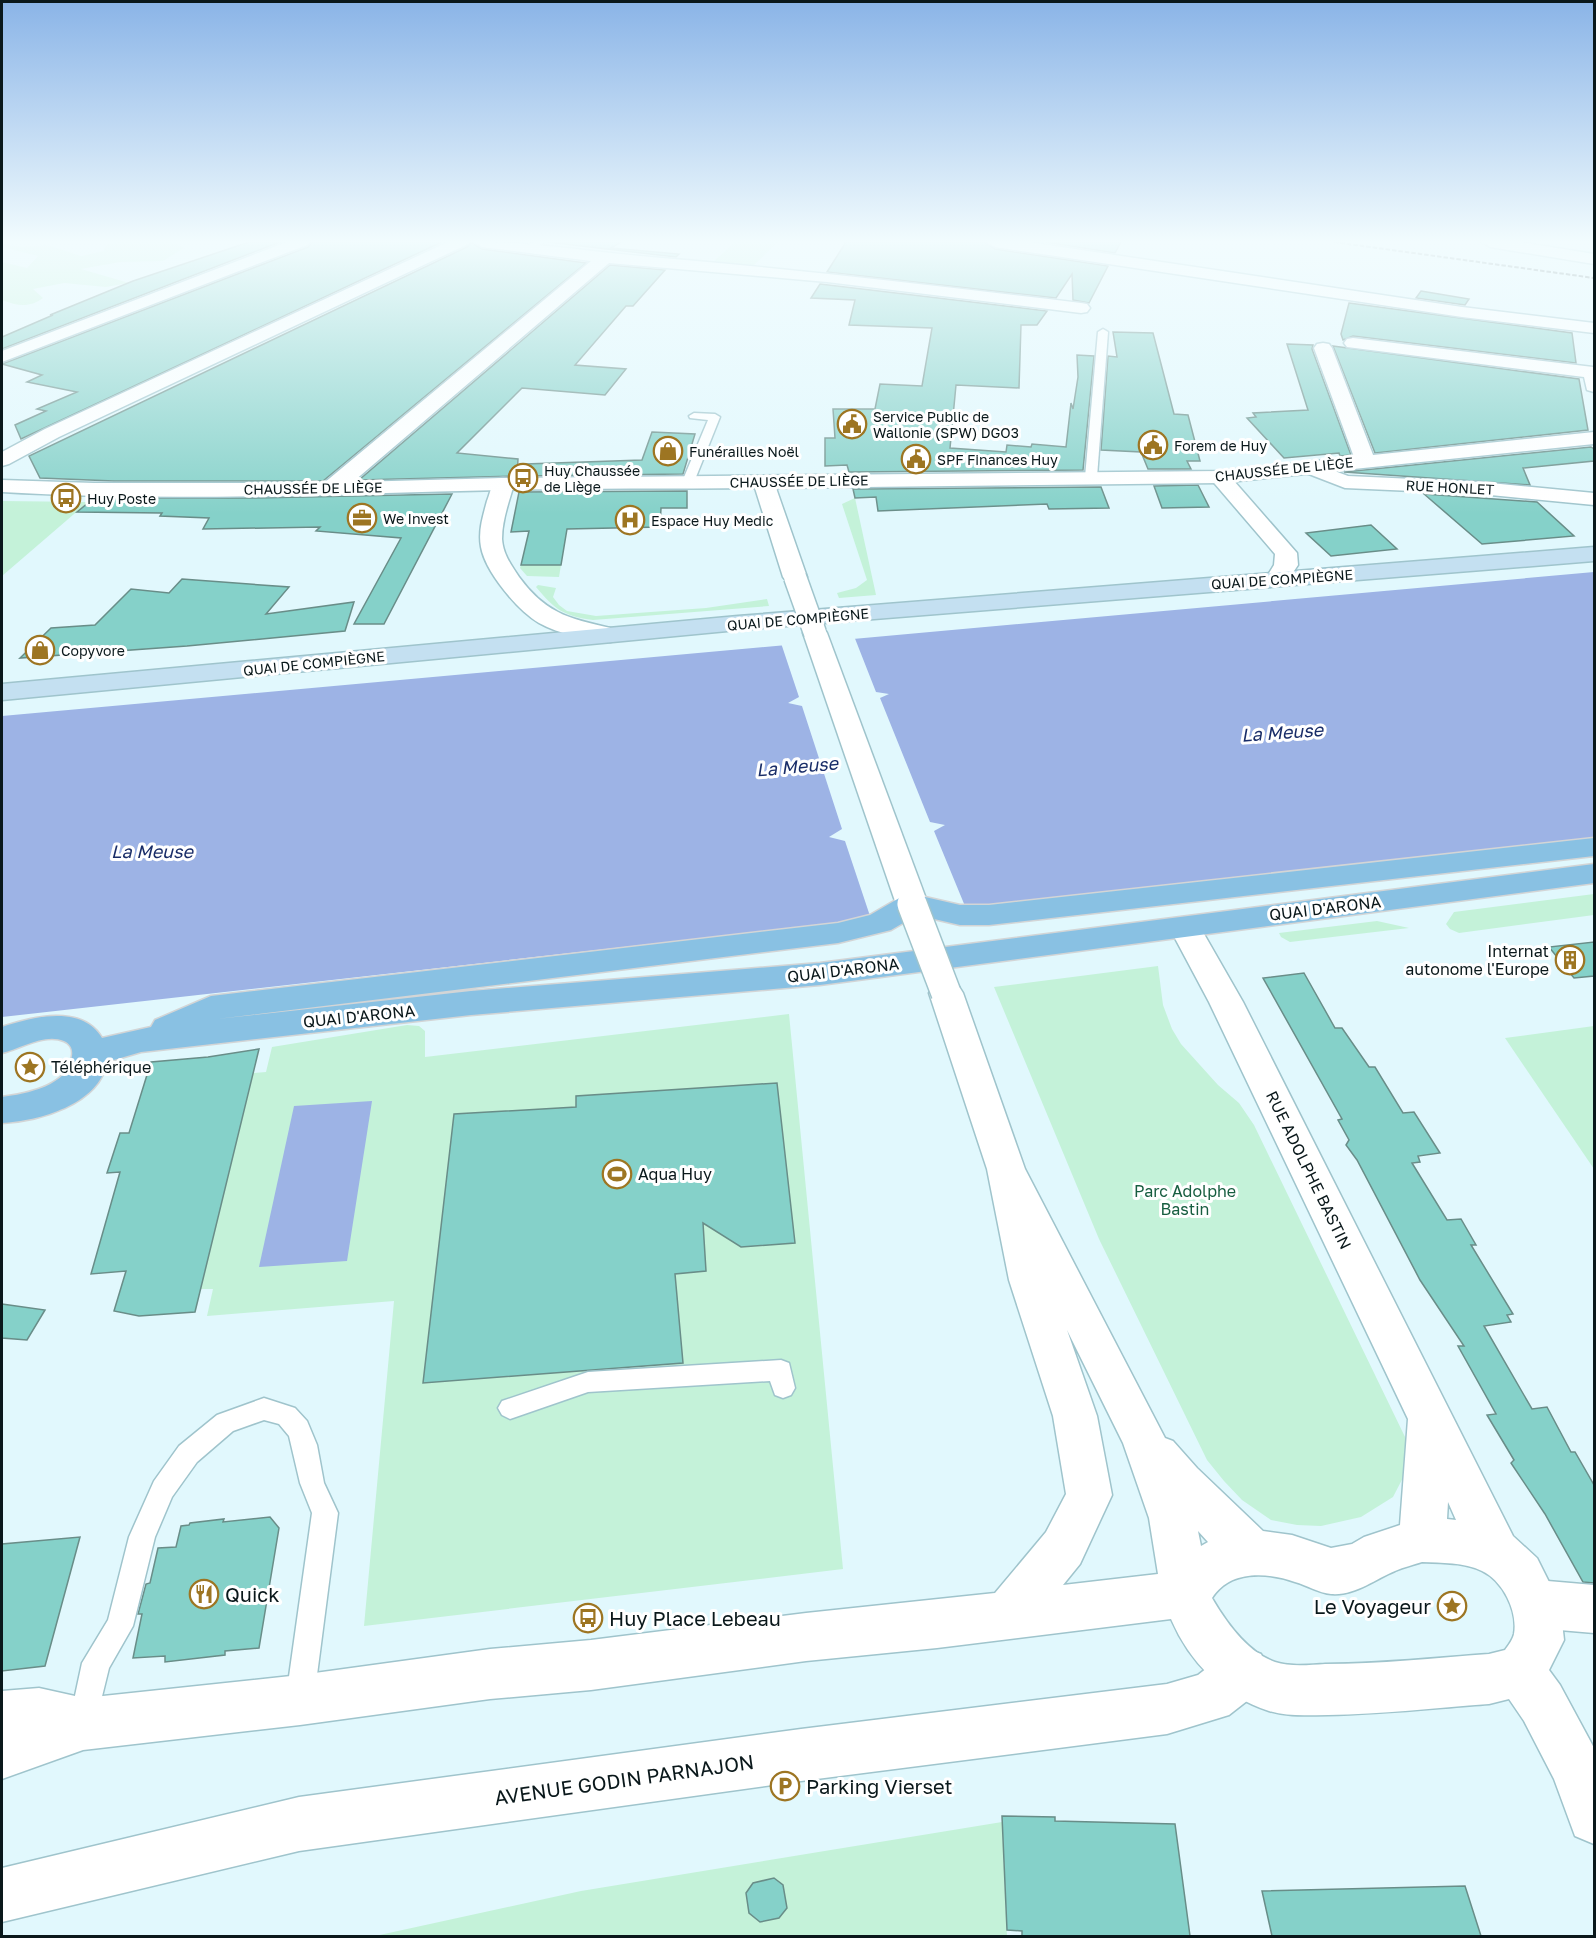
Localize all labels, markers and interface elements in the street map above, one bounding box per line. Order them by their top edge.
public building icon: Service Public de Wallonie (SPW) DGO3 [836,408,868,440]
place label: Service Public de Wallonie (SPW) DGO3 [873,408,1019,441]
public building icon: Forem de Huy [1137,429,1169,461]
shop icon: Funérailles Noël [652,435,684,467]
place label: Forem de Huy [1174,437,1267,454]
place label: Funérailles Noël [689,443,799,460]
public building icon: SPF Finances Huy [900,443,932,475]
place label: SPF Finances Huy [937,451,1058,468]
street label: CHAUSSÉE DE LIÈGE [1214,453,1354,485]
bus stop icon: Huy Chaussée de Liège [507,462,539,494]
place label: Huy Chaussée de Liège [544,462,640,495]
street label: CHAUSSÉE DE LIÈGE [729,471,869,491]
street label: RUE HONLET [1405,476,1495,498]
street label: CHAUSSÉE DE LIÈGE [243,478,383,498]
bus stop icon: Huy Poste [50,482,82,514]
place label: Huy Poste [87,490,156,507]
office icon: We Invest [346,502,378,534]
hospital icon: Espace Huy Medic [614,504,646,536]
place label: We Invest [383,510,449,527]
place label: Espace Huy Medic [651,512,774,529]
street label: QUAI DE COMPIÈGNE [1210,566,1354,592]
street label: QUAI DE COMPIÈGNE [726,604,870,634]
shop icon: Copyvore [24,634,56,666]
place label: Copyvore [61,642,125,659]
street label: QUAI DE COMPIÈGNE [242,647,386,679]
water label: La Meuse [1240,718,1325,746]
water label: La Meuse [755,751,840,781]
water label: La Meuse [111,840,195,862]
street label: QUAI D'ARONA [1268,891,1382,925]
place label: Internat autonome l'Europe [1405,941,1549,979]
building icon: Internat autonome l'Europe [1554,944,1586,976]
street label: QUAI D'ARONA [786,953,900,987]
street label: QUAI D'ARONA [302,1000,416,1032]
place icon: Téléphérique [14,1051,46,1083]
place label: Téléphérique [51,1057,151,1077]
street label: RUE ADOLPHE BASTIN [1262,1088,1356,1252]
sports icon: Aqua Huy [601,1158,633,1190]
place label: Aqua Huy [638,1164,712,1184]
park label: Parc Adolphe Bastin [1134,1181,1236,1219]
restaurant icon: Quick [188,1578,220,1610]
place label: Quick [225,1582,279,1606]
place icon: Le Voyageur [1436,1590,1468,1622]
place label: Le Voyageur [1314,1594,1431,1618]
bus stop icon: Huy Place Lebeau [572,1602,604,1634]
place label: Huy Place Lebeau [609,1606,781,1630]
street label: AVENUE GODIN PARNAJON [493,1749,755,1809]
parking icon: Parking Vierset [769,1770,801,1802]
place label: Parking Vierset [806,1774,953,1798]

